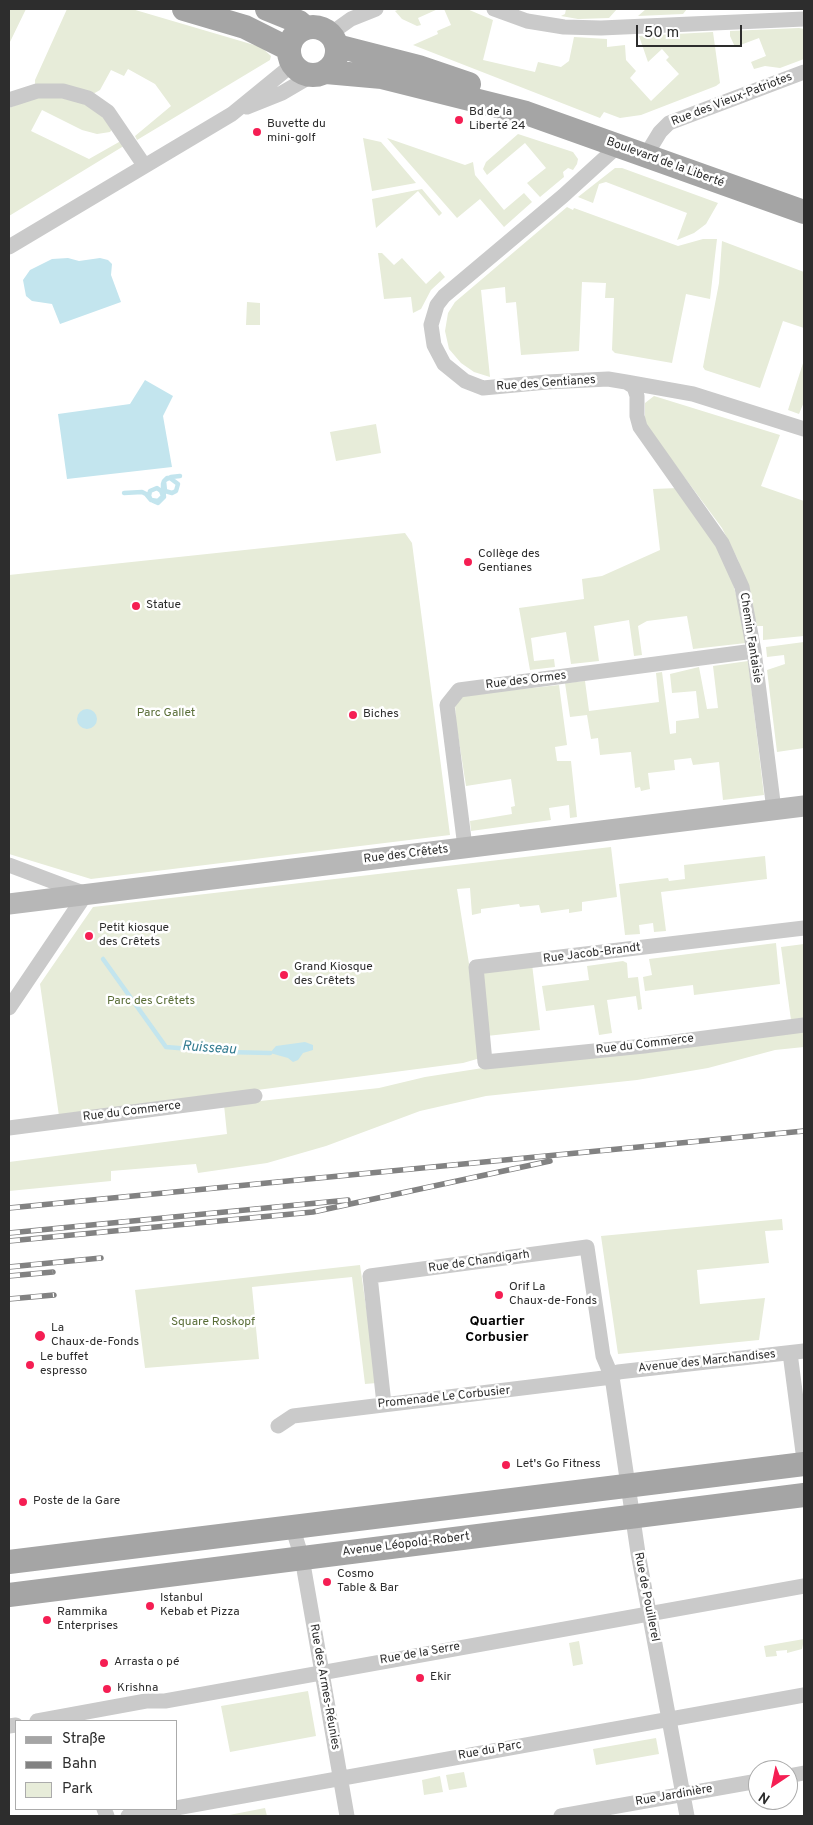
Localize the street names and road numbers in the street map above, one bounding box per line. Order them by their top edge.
street label: Rue des Vieux-Patriotes [670,70,794,130]
street label: Boulevard de la Liberté [604,135,726,191]
street label: Rue des Gentianes [496,373,596,395]
street label: Chemin Fantaisie [736,592,764,684]
street label: Rue des Ormes [485,669,567,693]
street label: Rue des Crêtets [363,843,449,867]
street label: Rue Jacob-Brandt [542,941,642,967]
street label: Rue du Commerce [595,1032,695,1058]
street label: Rue du Commerce [82,1099,182,1125]
street label: Rue de Chandigarh [427,1248,531,1276]
street label: Avenue des Marchandises [638,1348,776,1376]
street label: Promenade Le Corbusier [377,1384,511,1412]
street label: Avenue Léopold-Robert [341,1530,471,1560]
street label: Rue de Pouillerel [630,1551,662,1643]
street label: Rue des Armes-Réunies [306,1623,342,1751]
street label: Rue de la Serre [379,1640,461,1668]
street label: Rue du Parc [457,1738,523,1764]
street label: Rue Jardinière [634,1782,714,1810]

